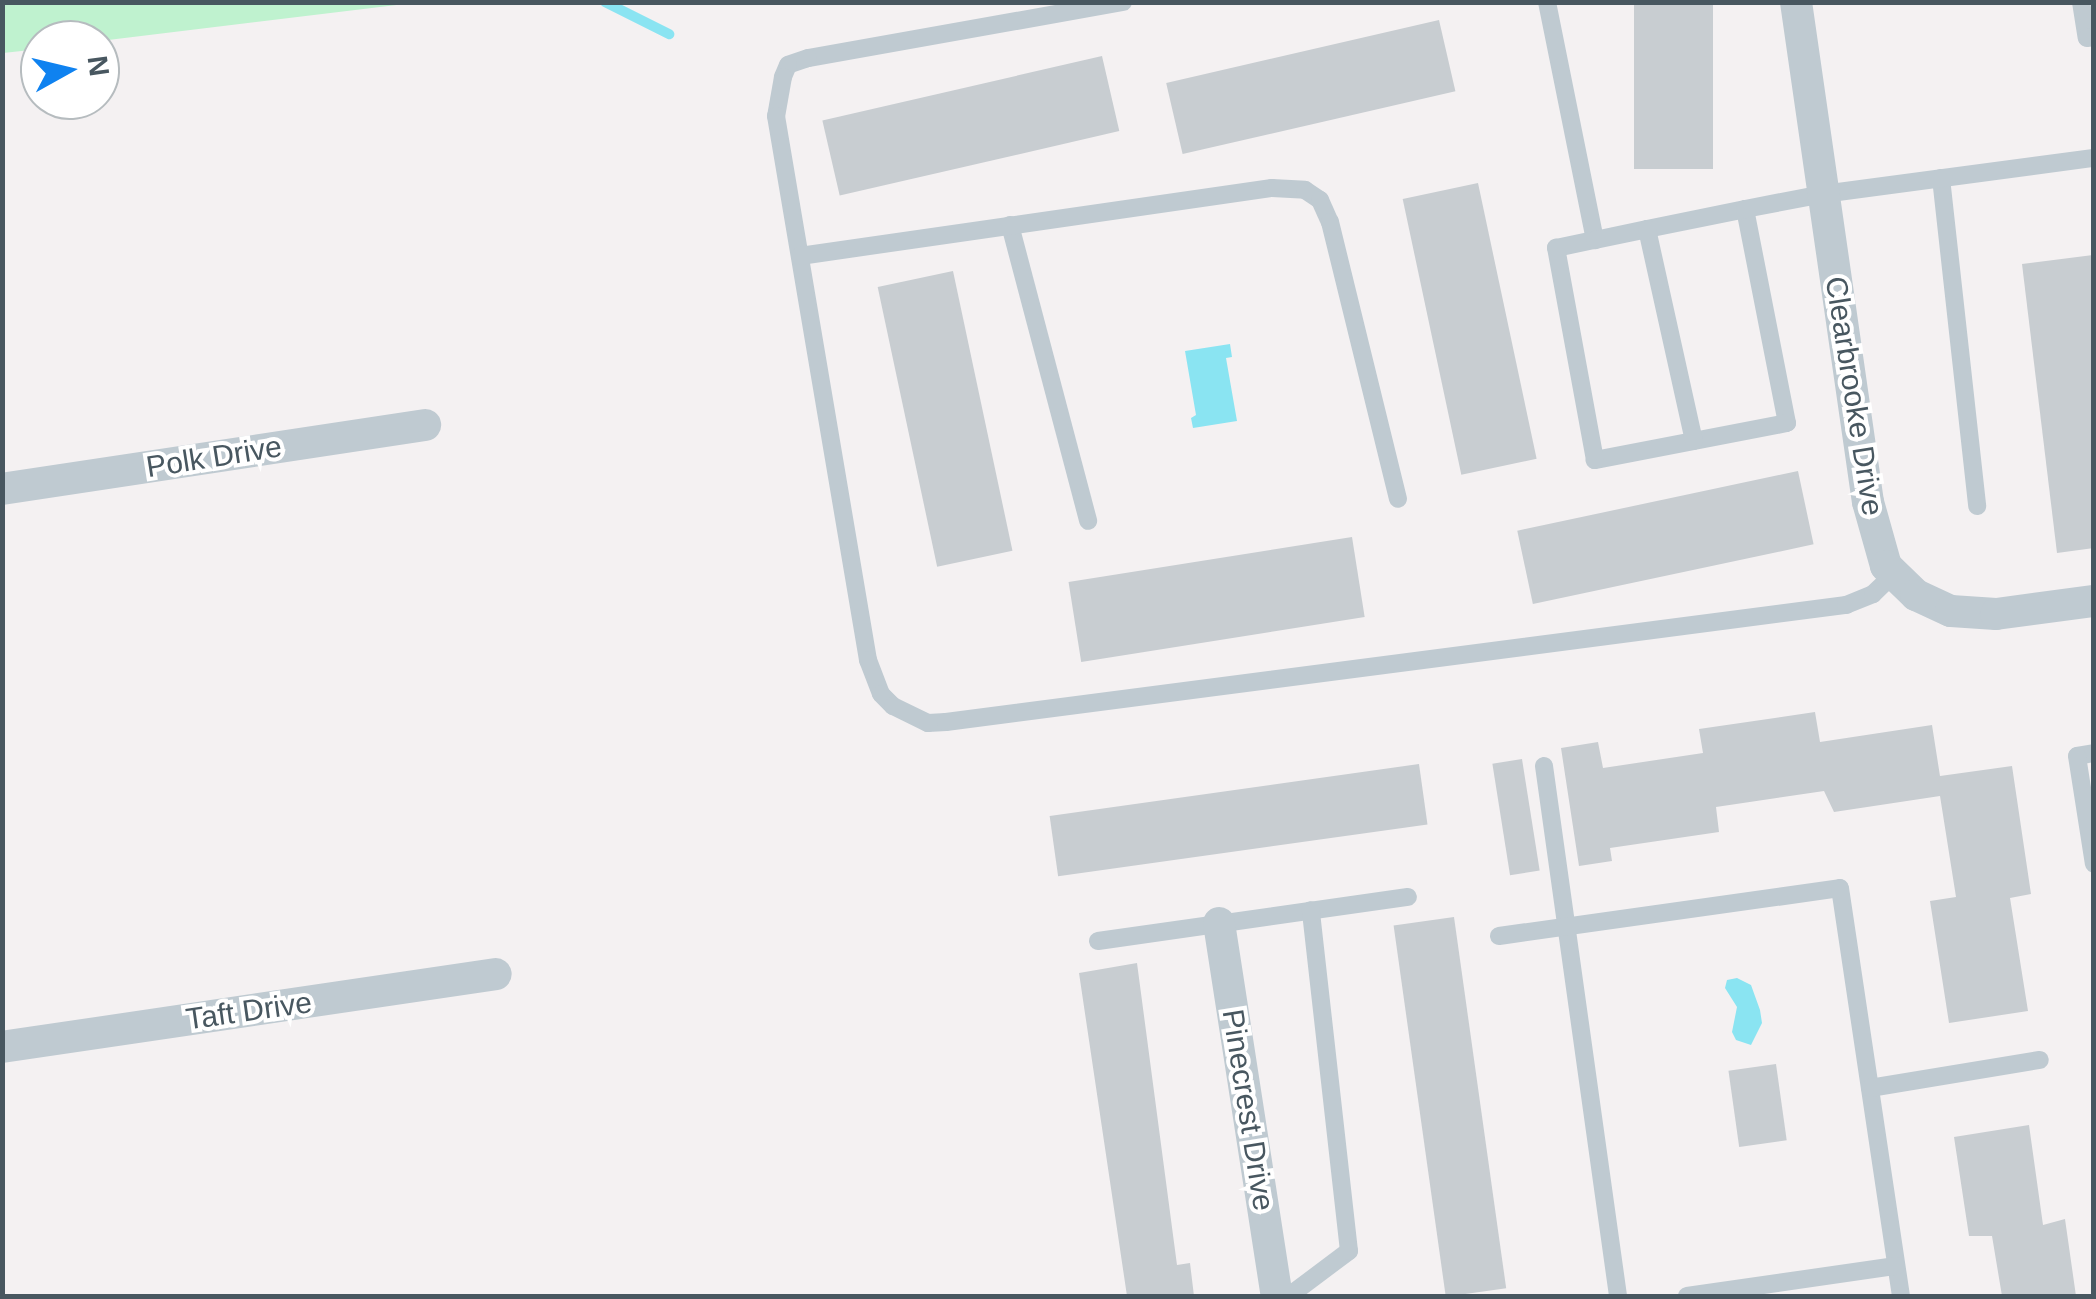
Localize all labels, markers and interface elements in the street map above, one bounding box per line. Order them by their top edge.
north arrow [20,20,120,120]
text: N [81,54,115,78]
street label: Clearbrooke Drive [1817,274,1891,518]
street label: Polk Drive [144,429,284,485]
street label: Taft Drive [184,984,314,1038]
street label: Pinecrest Drive [1214,1007,1282,1213]

